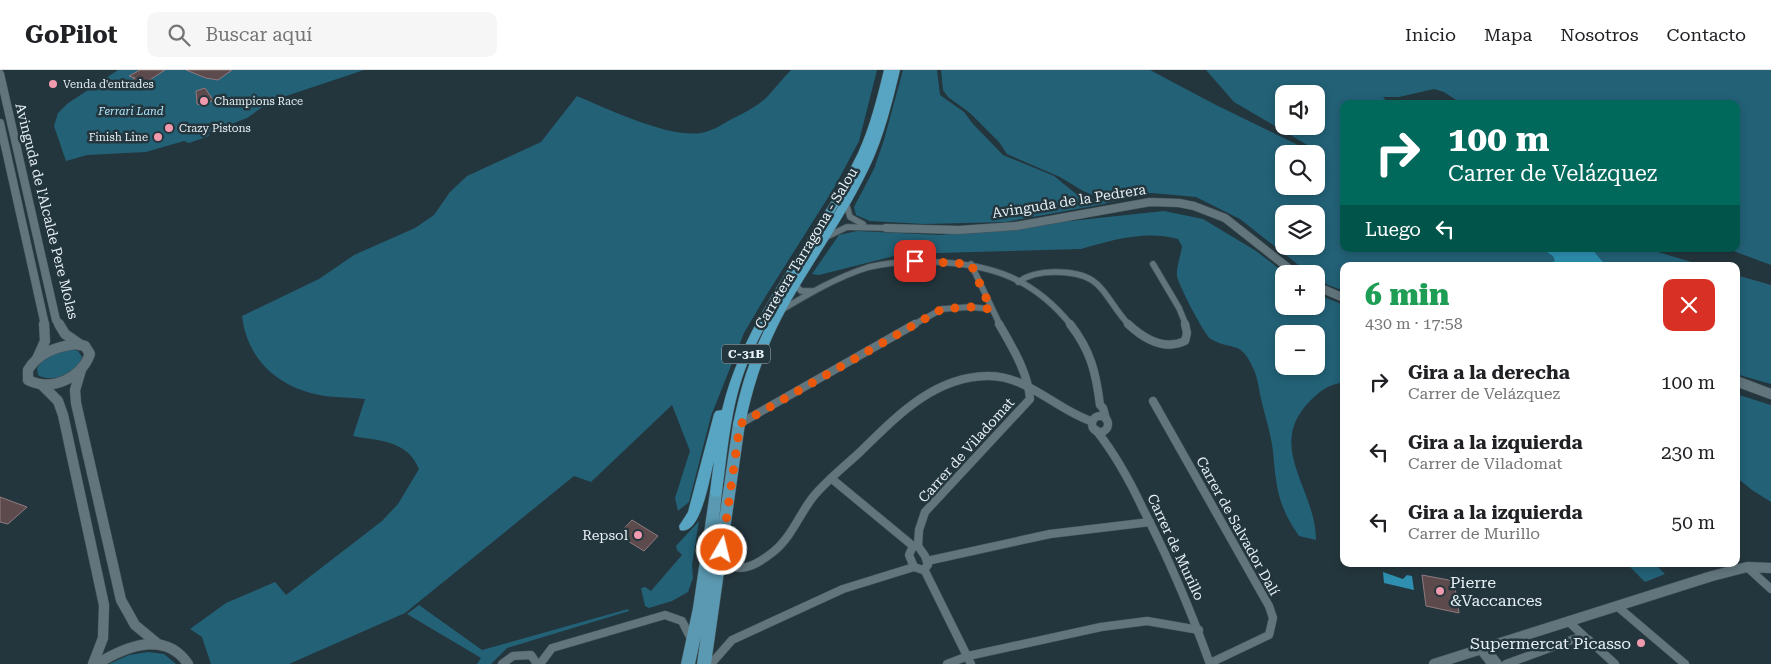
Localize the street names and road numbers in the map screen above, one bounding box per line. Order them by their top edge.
street label: Avinguda de l'Alcalde Pere Molas [12,101,82,321]
street label: Carretera Tarragona - Salou [751,164,861,332]
street label: Avinguda de la Pedrera [991,181,1147,221]
road number: C-31B [722,344,770,364]
street label: Carrer de Viladomat [915,394,1017,506]
street label: Carrer de Salvador Dalí [1193,454,1283,599]
street label: Carrer de Murillo [1144,491,1208,603]

